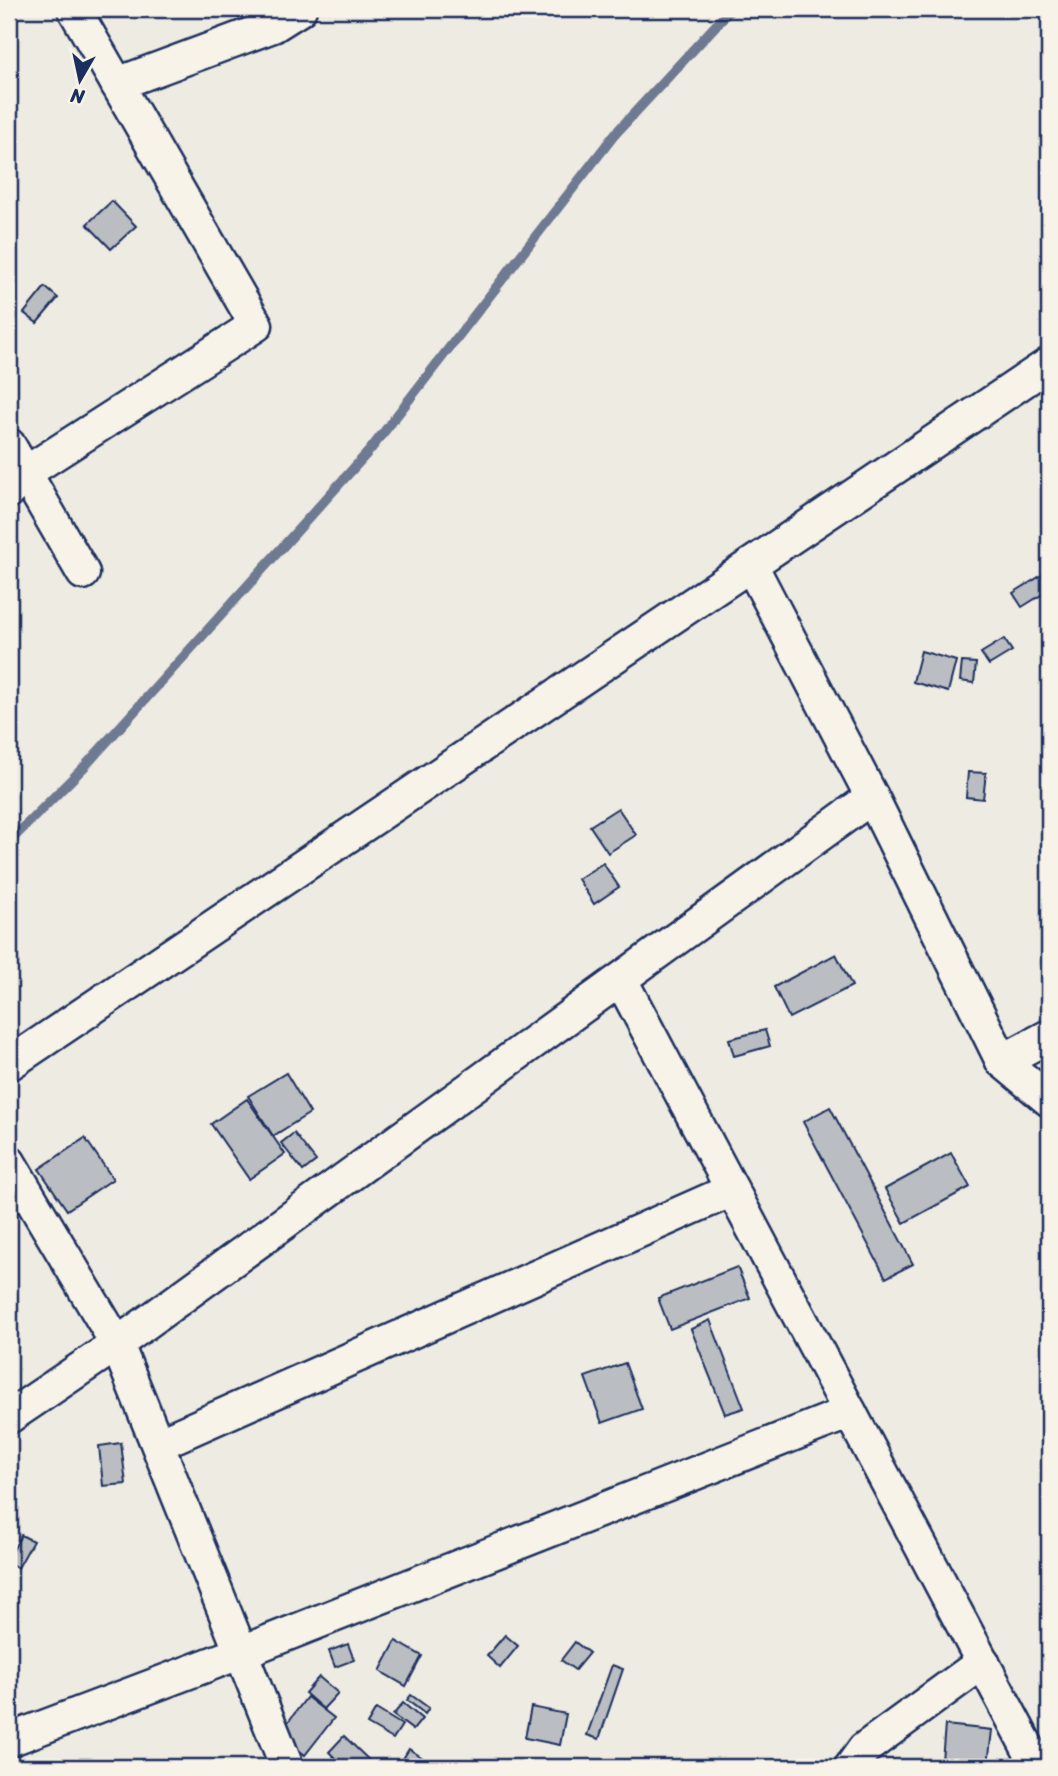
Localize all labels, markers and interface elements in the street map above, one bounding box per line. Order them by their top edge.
north arrow [46,46,116,116]
text: N [68,79,87,114]

